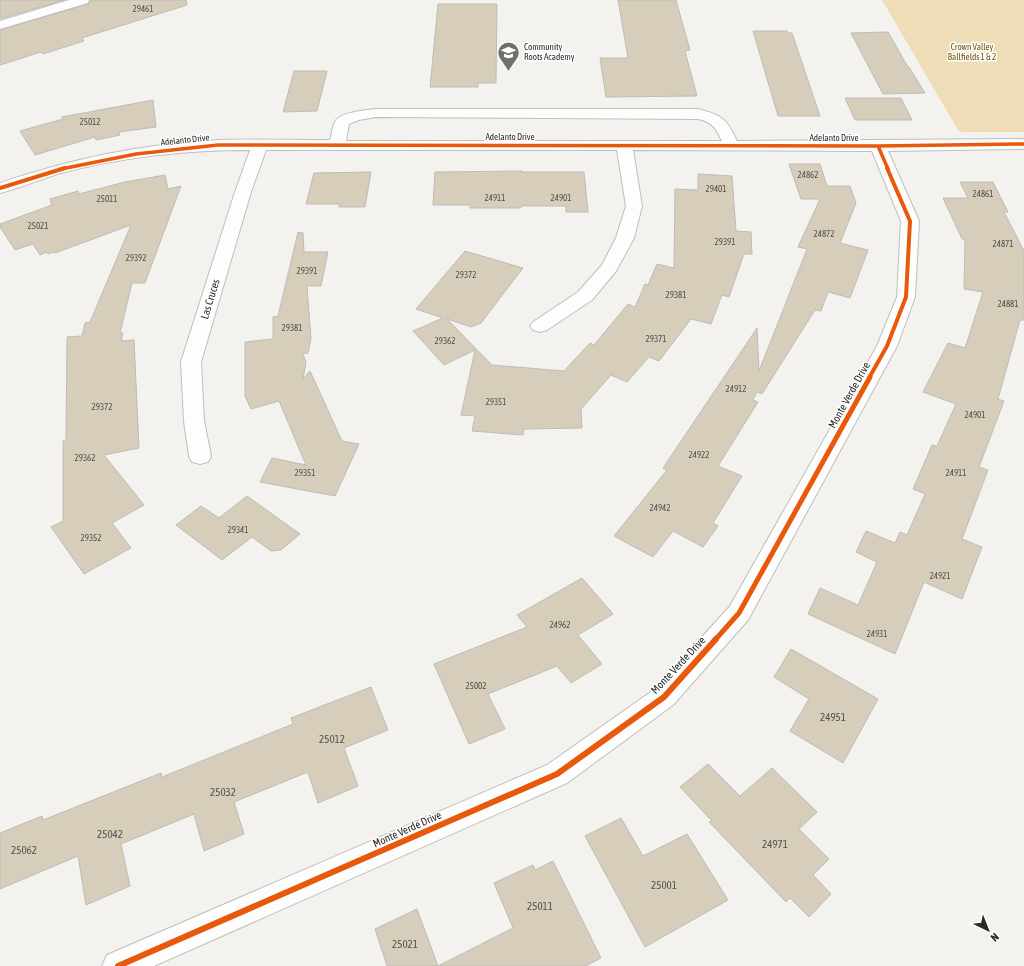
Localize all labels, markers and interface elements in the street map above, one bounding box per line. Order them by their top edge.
house number: 29461 [132,4,154,14]
school or university icon: Community Roots Academy [496,39,522,72]
place label: Community Roots Academy [524,42,575,62]
park label: Crown Valley Ballfields 1 & 2 [948,42,996,62]
house number: 25012 [79,117,101,127]
street label: Adelanto Drive [160,132,210,148]
street label: Adelanto Drive [485,132,535,142]
street label: Adelanto Drive [809,133,859,143]
house number: 24862 [797,170,819,180]
house number: 29401 [705,184,727,194]
house number: 24861 [972,189,994,199]
house number: 24911 [484,193,506,203]
house number: 24901 [550,193,572,203]
house number: 25011 [96,194,118,204]
house number: 25021 [27,221,49,231]
house number: 24872 [813,229,835,239]
house number: 29391 [714,237,736,247]
house number: 24871 [992,239,1014,249]
house number: 29392 [125,253,147,263]
house number: 29391 [296,266,318,276]
house number: 29372 [455,270,477,280]
street label: Las Cruces [198,277,222,320]
house number: 29381 [665,290,687,300]
house number: 24881 [997,299,1019,309]
house number: 29381 [281,323,303,333]
house number: 29371 [645,334,667,344]
house number: 29362 [434,336,456,346]
street label: Monte Verde Drive [826,360,872,430]
house number: 24912 [725,384,747,394]
house number: 29351 [485,397,507,407]
house number: 29372 [91,402,113,412]
house number: 24901 [964,410,986,420]
house number: 24922 [688,450,710,460]
house number: 29362 [74,453,96,463]
house number: 29351 [294,468,316,478]
house number: 24911 [945,468,967,478]
house number: 24942 [649,503,671,513]
house number: 29341 [227,525,249,535]
house number: 29352 [80,533,102,543]
house number: 24921 [929,571,951,581]
house number: 24962 [549,620,571,630]
house number: 24931 [866,629,888,639]
street label: Monte Verde Drive [648,634,708,696]
house number: 25002 [465,681,487,691]
house number: 24951 [820,711,846,723]
house number: 25012 [319,733,345,745]
house number: 25032 [210,786,236,798]
street label: Monte Verde Drive [371,809,443,849]
house number: 25042 [97,828,123,840]
house number: 24971 [762,838,788,850]
house number: 25062 [11,844,37,856]
house number: 25001 [651,879,677,891]
house number: 25011 [527,900,553,912]
north arrow [968,910,1008,950]
text: N [988,931,1001,944]
house number: 25021 [392,938,418,950]

